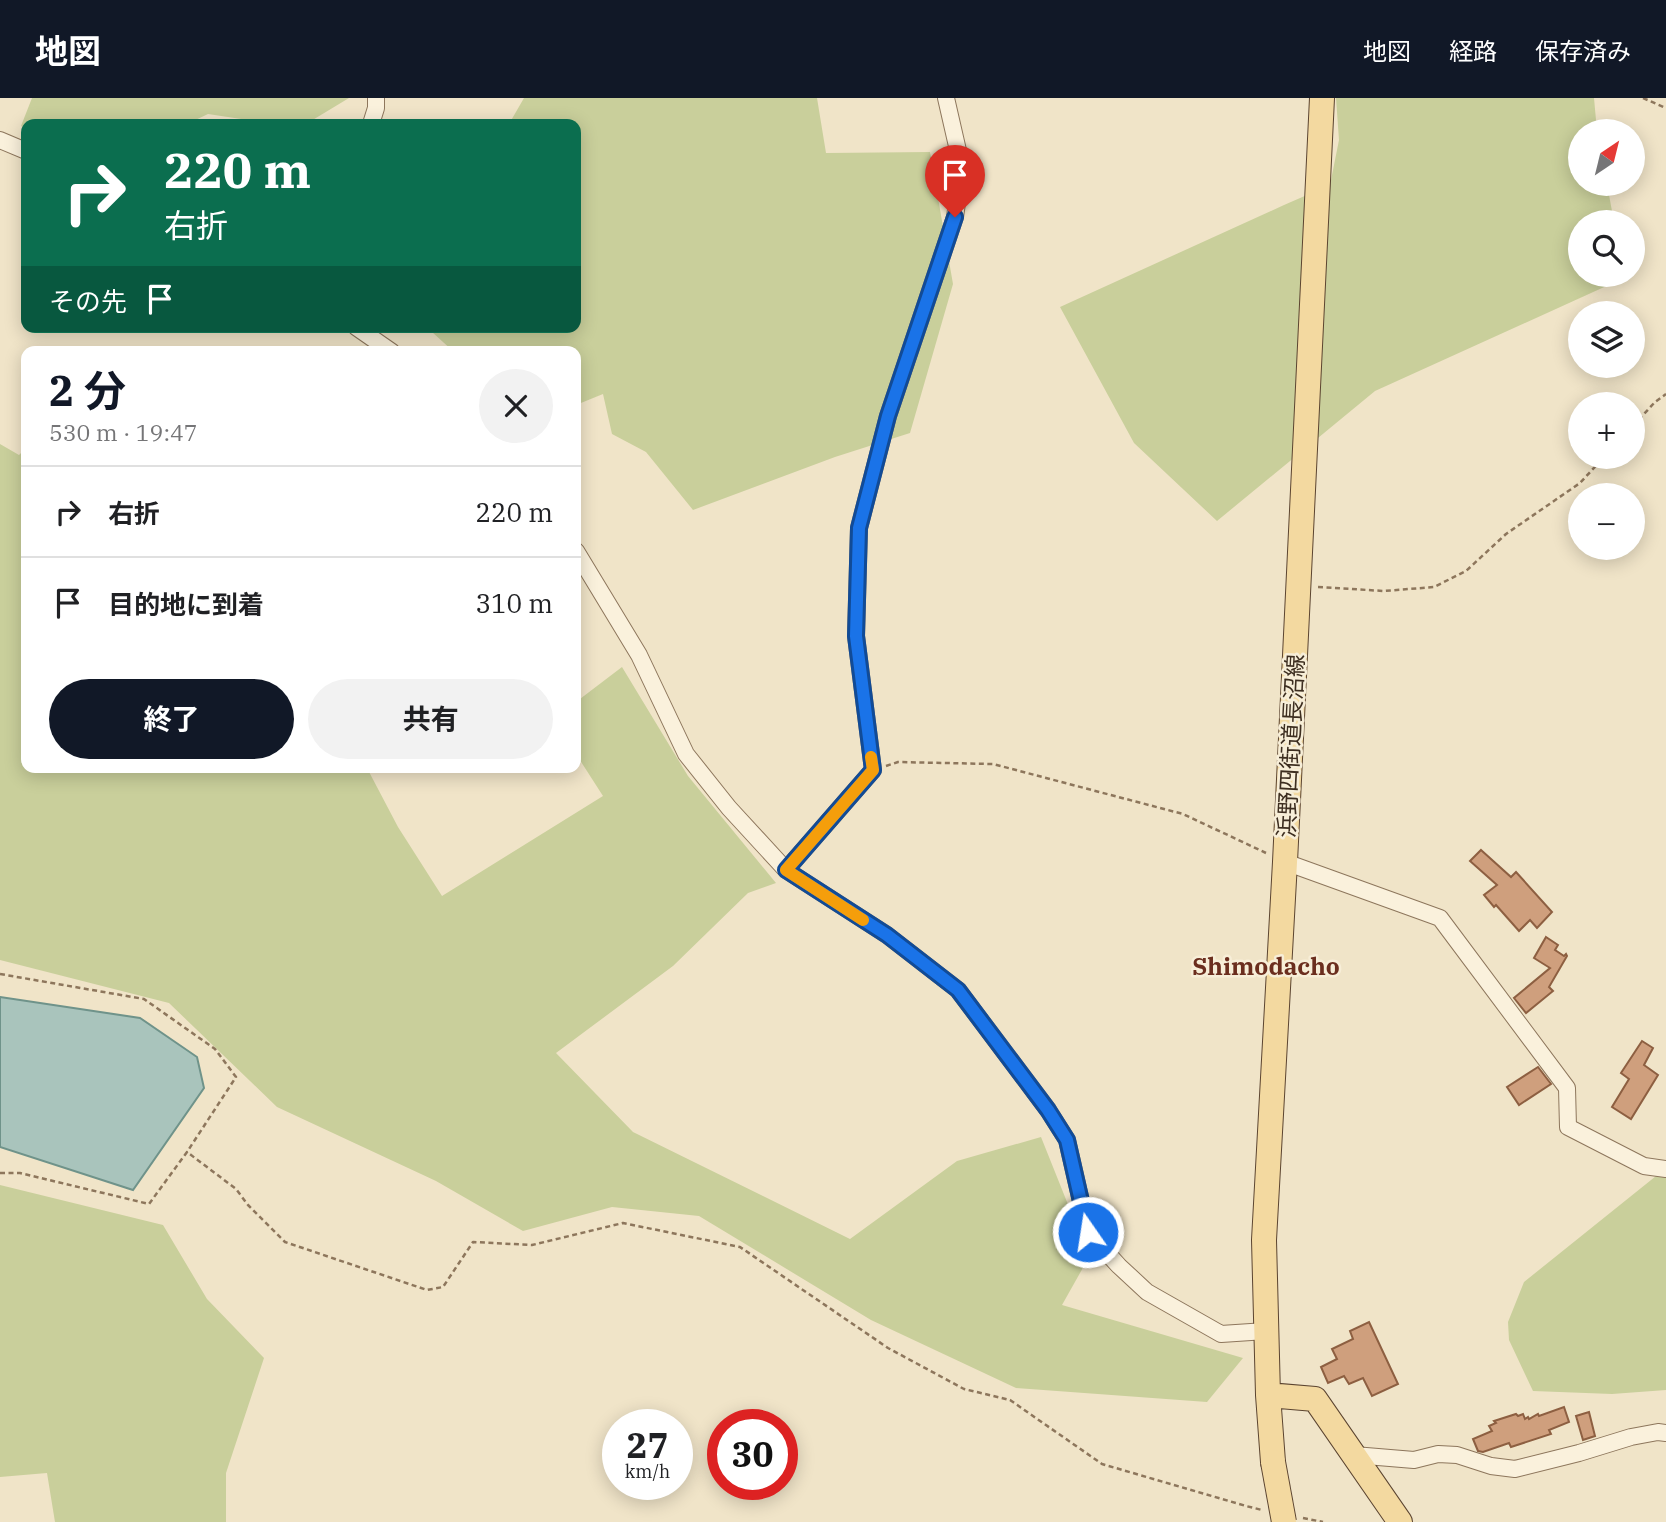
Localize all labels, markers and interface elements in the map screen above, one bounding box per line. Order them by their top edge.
text: 地図 [35,29,101,72]
text: 地図 [1363,35,1411,67]
text: 経路 [1449,35,1497,67]
text: 保存済み [1535,35,1631,67]
north arrow [1568,119,1645,196]
map controls [1568,119,1645,560]
text: 220 m [164,138,311,201]
pin [925,145,985,217]
icon: right [49,147,140,238]
icon: arrive [936,156,974,194]
text: 右折 [164,204,228,246]
button: search [1568,210,1645,287]
icon: arrive [141,280,179,318]
text: その先 [49,284,127,318]
button: layers [1568,301,1645,378]
text: 2 分 [49,363,126,418]
button: close [479,369,553,443]
button: + [1568,392,1645,469]
text: 530 m · 19:47 [49,417,198,447]
button: − [1568,483,1645,560]
icon: right [49,493,87,531]
text: 220 m [475,495,553,529]
text: 右折 [108,496,160,530]
icon: arrive [49,584,87,622]
text: 310 m [475,586,553,620]
text: 目的地に到着 [108,587,264,621]
street label: 浜野四街道長沼線 [1270,653,1310,839]
button: 終了 [49,679,294,759]
button: 共有 [308,679,553,759]
district label: Shimodacho [1192,950,1340,982]
position arrow [1051,1195,1125,1269]
speed limit sign: 30 [707,1409,798,1500]
text: 27 [626,1422,669,1468]
text: km/h [625,1460,670,1483]

